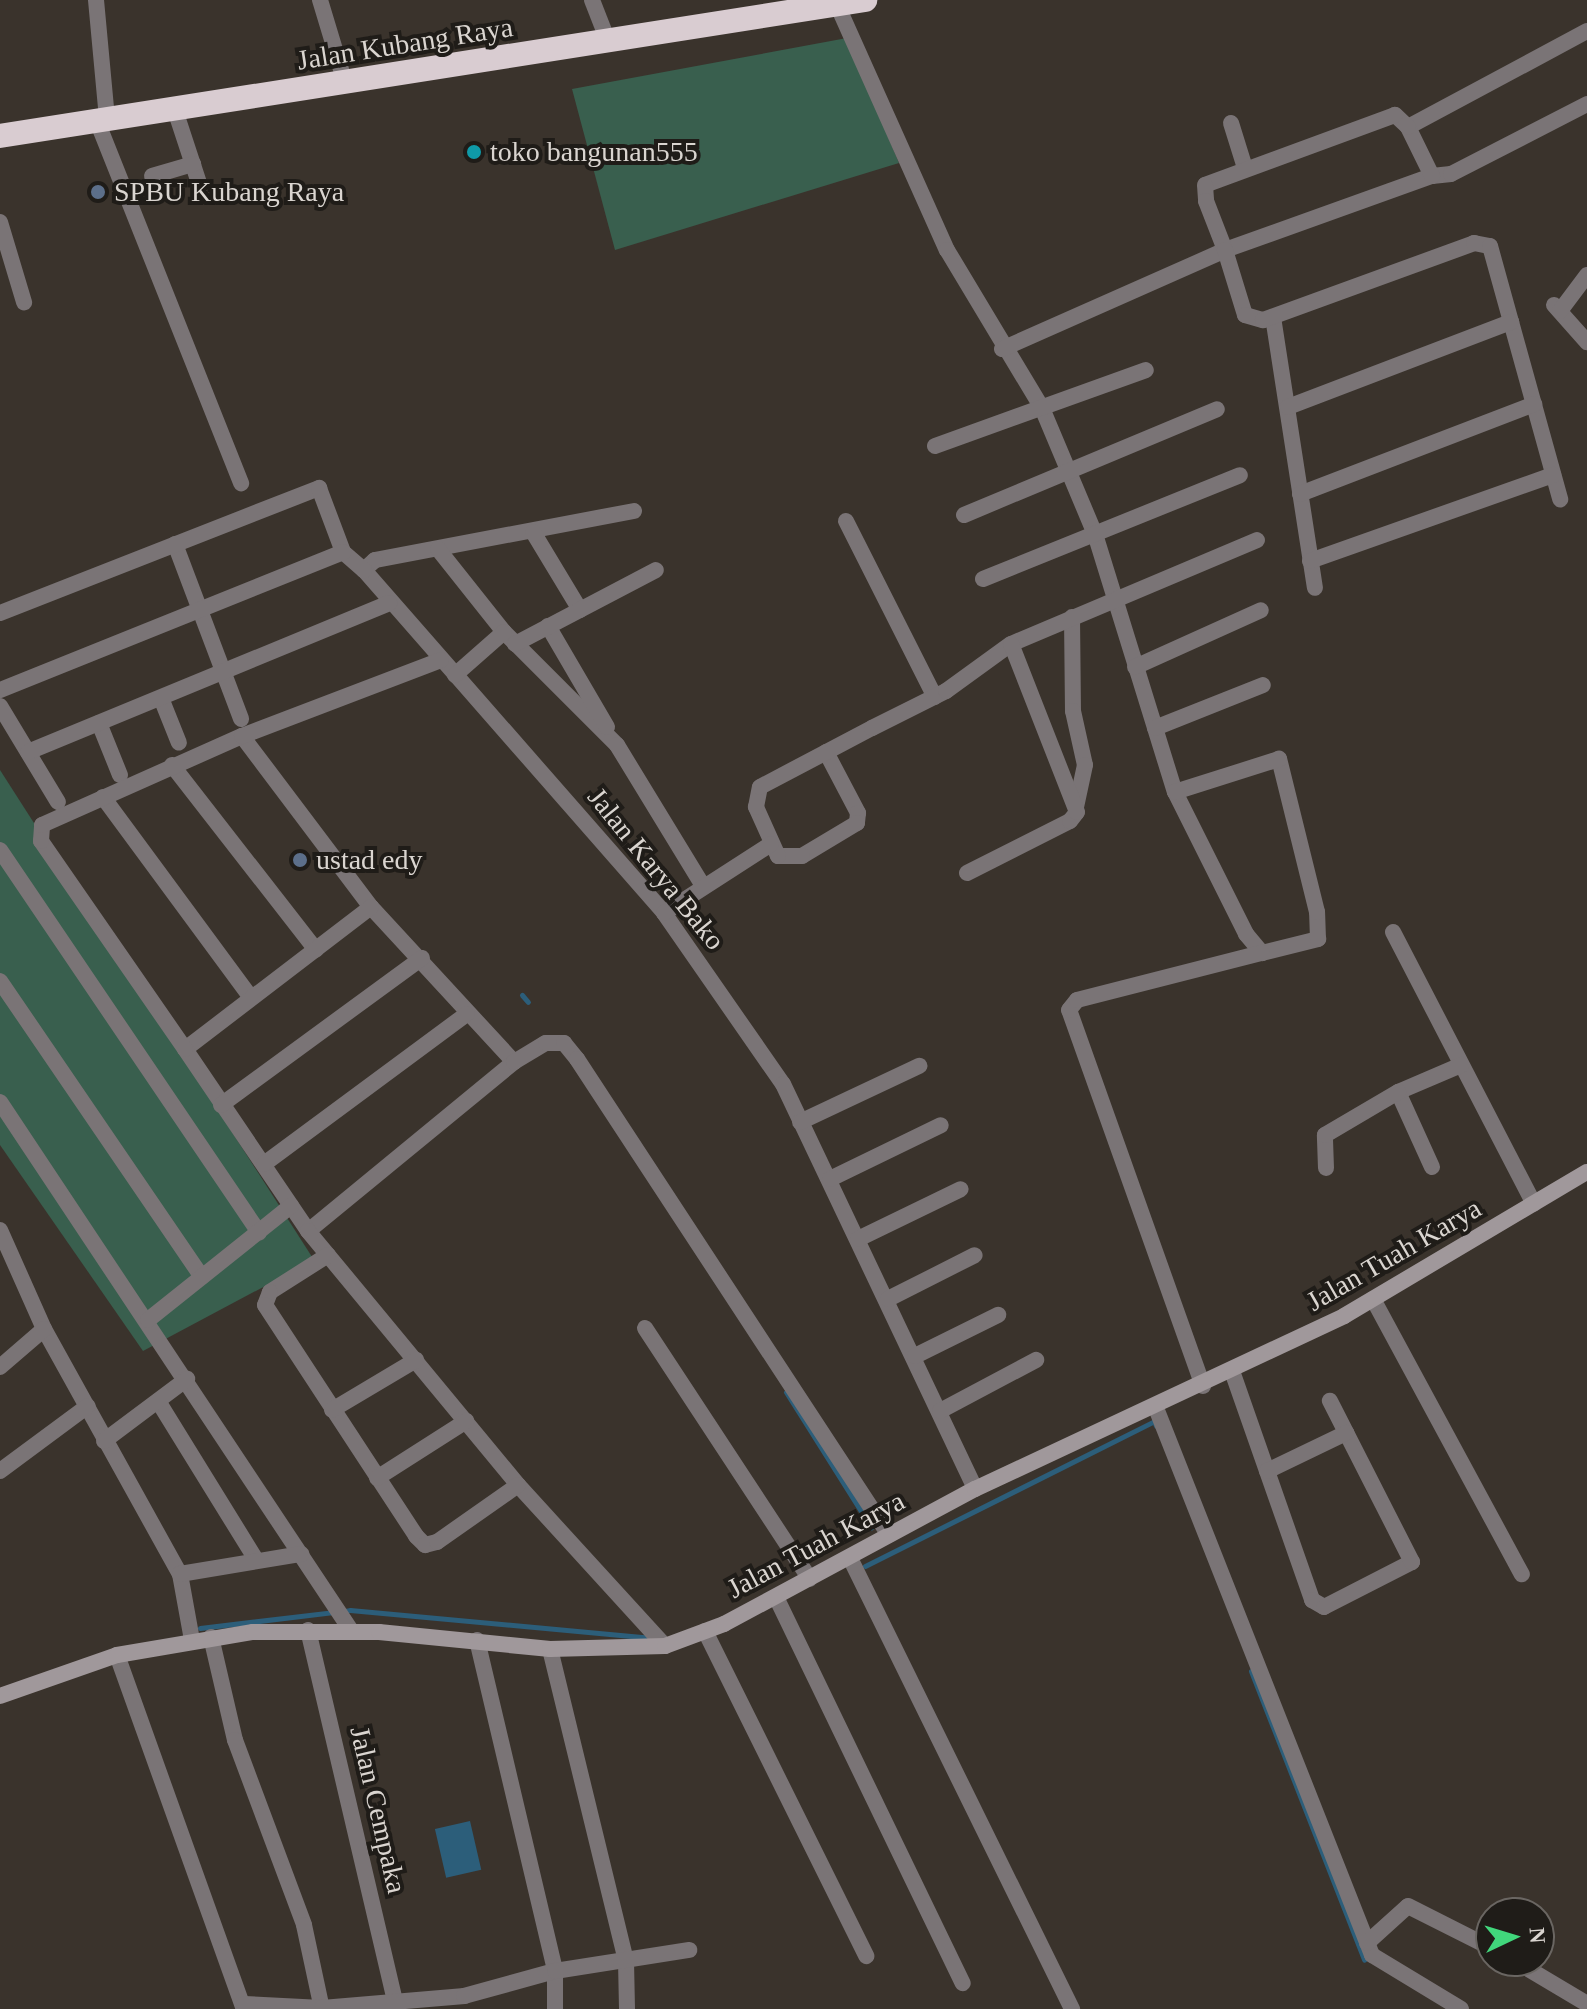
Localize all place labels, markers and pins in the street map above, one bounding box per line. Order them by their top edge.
place label: toko bangunan555 [490,135,698,169]
marker: toko bangunan555 [465,143,483,161]
place label: SPBU Kubang Raya [114,175,344,209]
marker: SPBU Kubang Raya [89,183,107,201]
place label: ustad edy [316,843,423,877]
marker: ustad edy [291,851,309,869]

